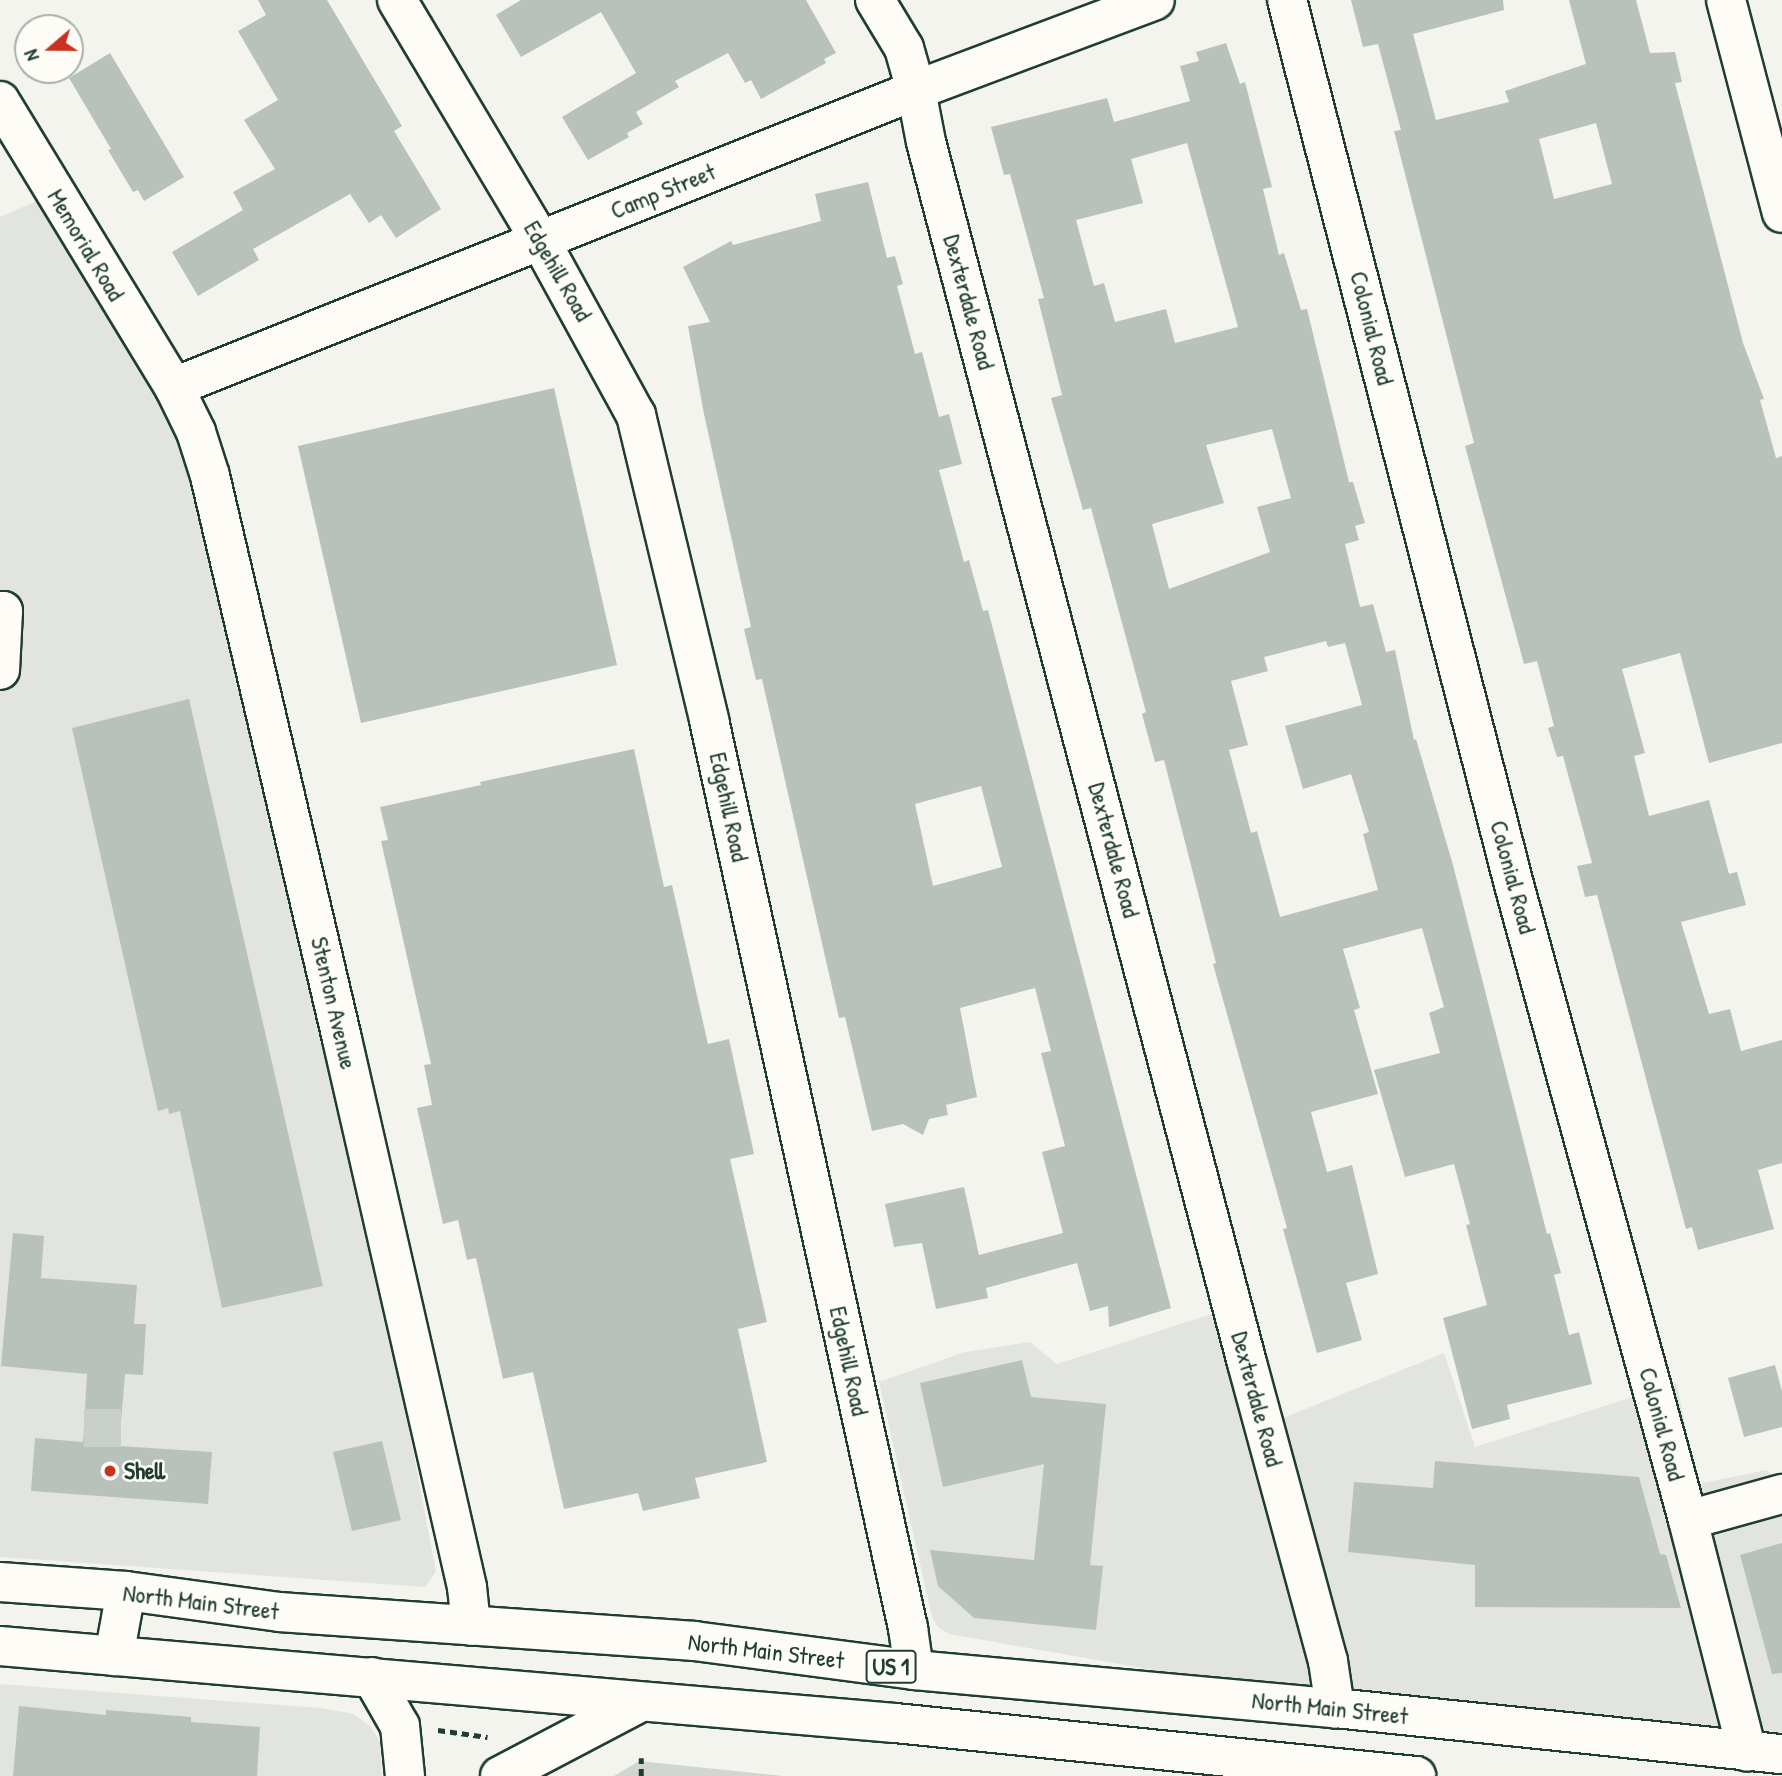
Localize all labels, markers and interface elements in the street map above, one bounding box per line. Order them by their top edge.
north arrow [14,14,84,84]
text: N [17,46,45,65]
street label: Camp Street [606,157,720,225]
street label: Memorial Road [41,184,131,306]
street label: Edgehill Road [518,216,598,326]
street label: Dexterdale Road [937,231,1001,373]
street label: Colonial Road [1344,268,1400,388]
street label: Edgehill Road [703,750,755,864]
street label: Dexterdale Road [1082,779,1146,921]
street label: Colonial Road [1484,817,1542,937]
street label: Stenton Avenue [305,934,363,1072]
street label: Edgehill Road [823,1304,875,1418]
street label: Dexterdale Road [1225,1328,1289,1470]
street label: Colonial Road [1633,1364,1691,1484]
place label: Shell [124,1457,165,1485]
marker: Shell [102,1463,118,1479]
street label: North Main Street [121,1578,281,1626]
street label: North Main Street [686,1627,846,1675]
road number: US 1 [865,1648,917,1686]
street label: North Main Street [1251,1685,1409,1731]

